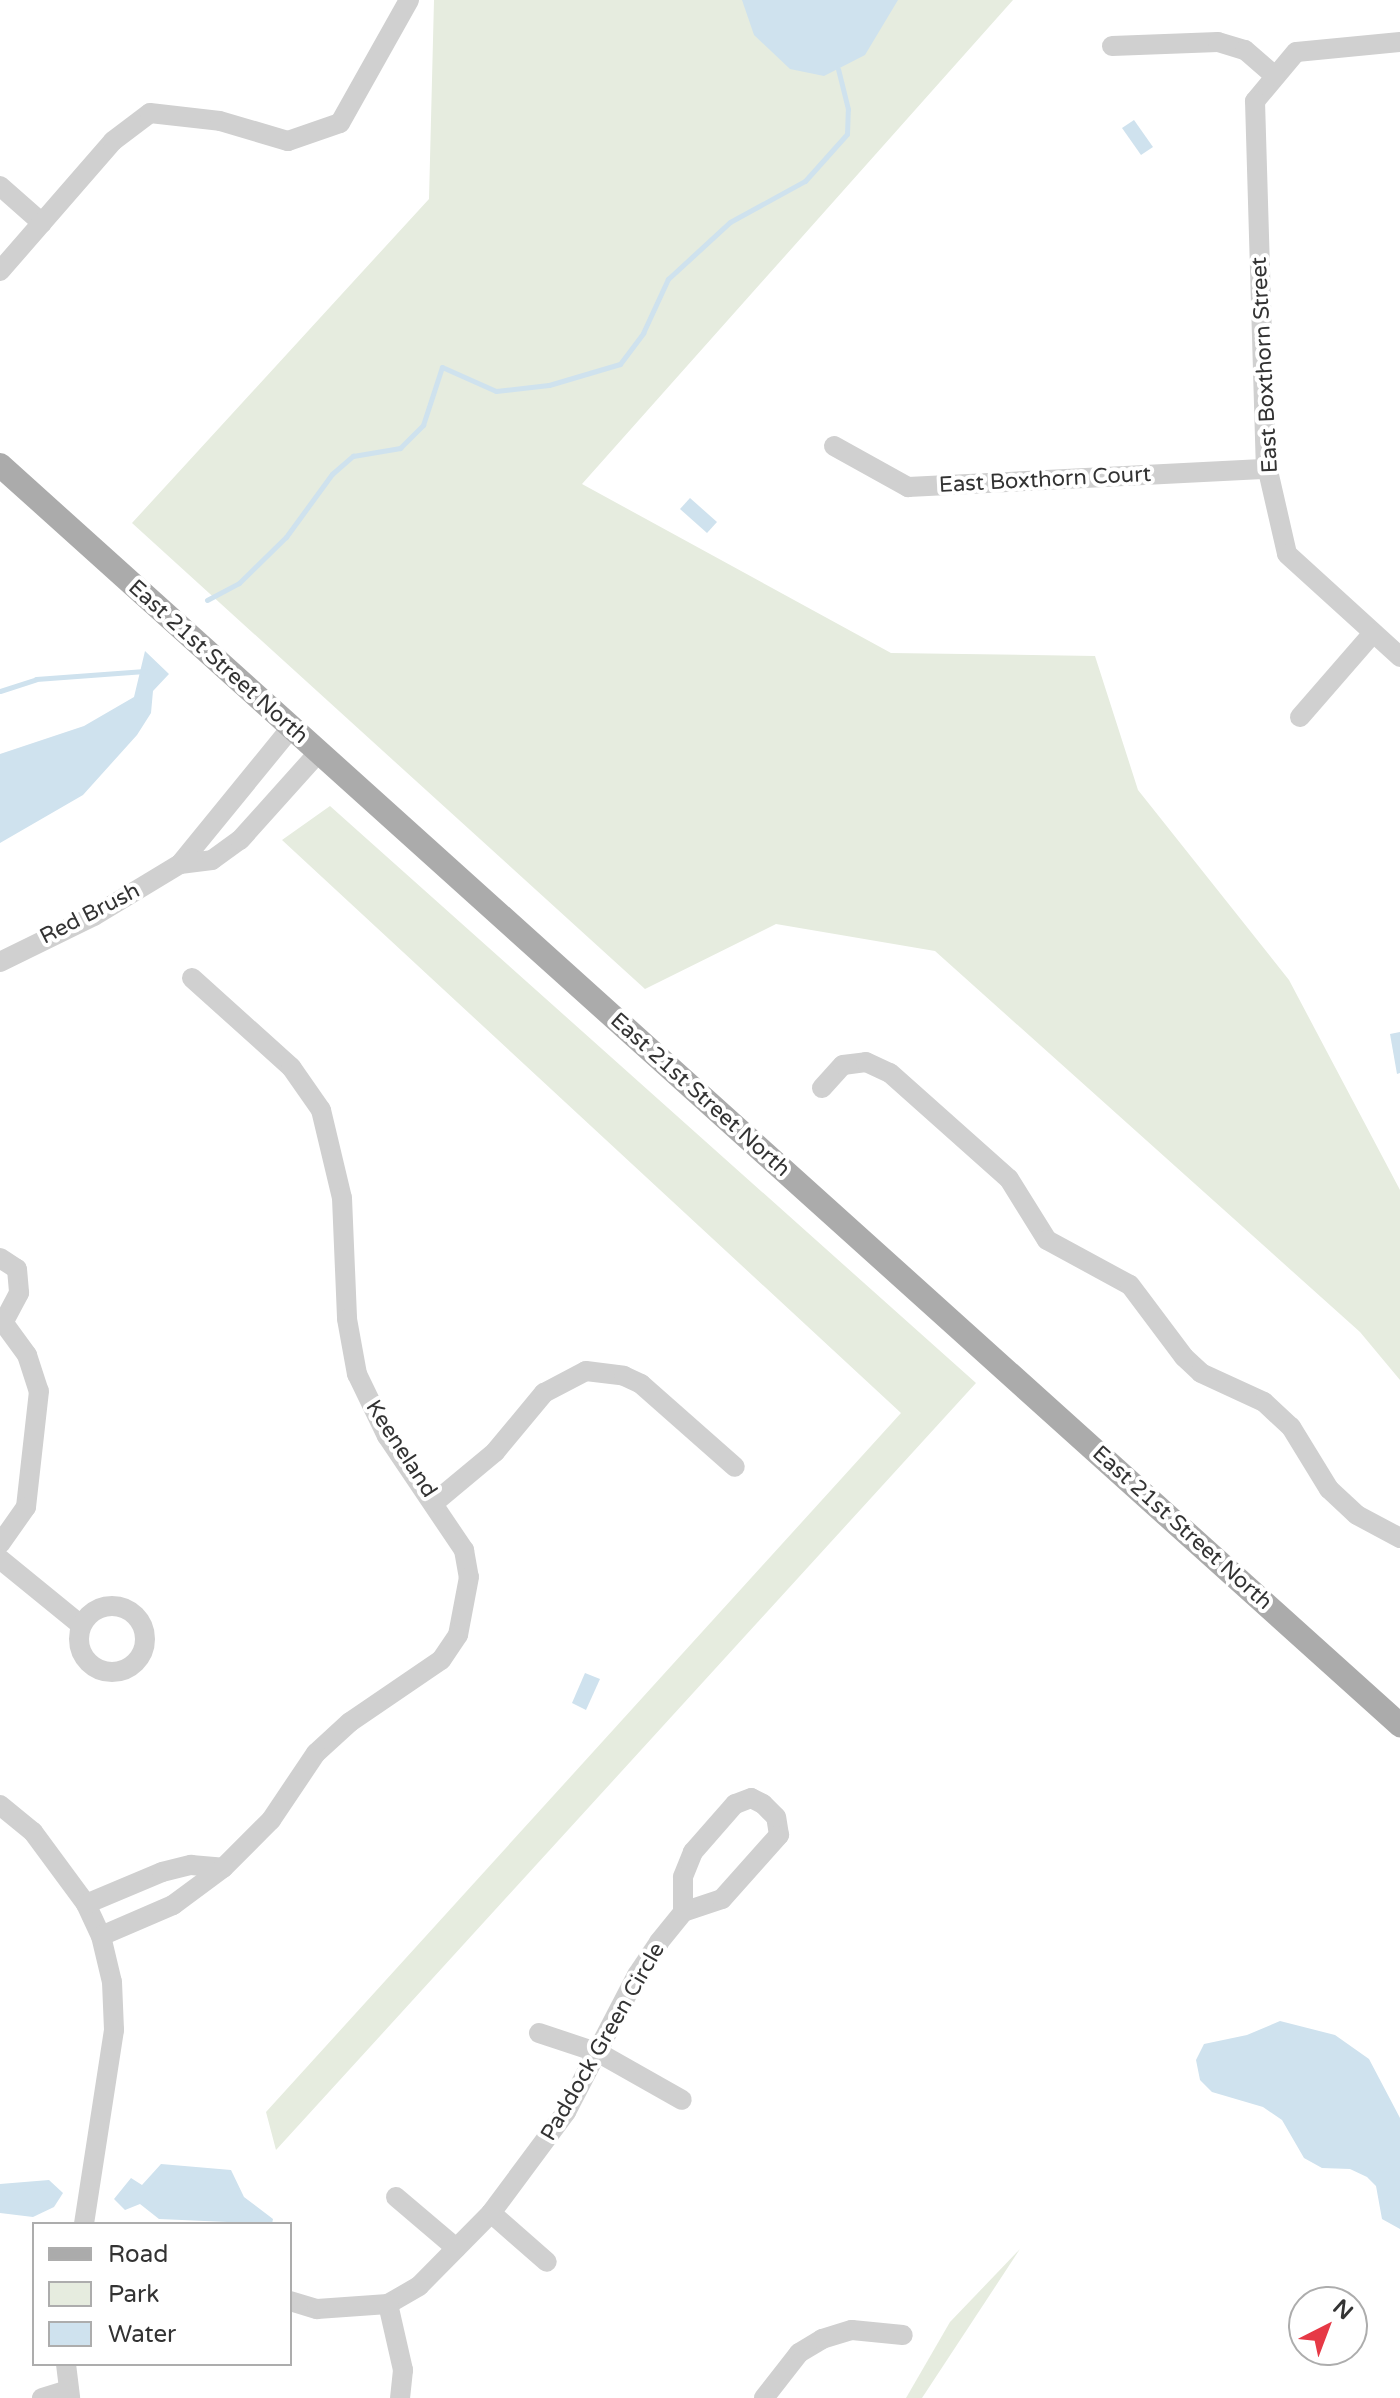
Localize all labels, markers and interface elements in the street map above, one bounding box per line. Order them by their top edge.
street label: East Boxthorn Street [1246,256,1284,474]
street label: East Boxthorn Court [938,461,1152,499]
street label: East 21st Street North [123,574,313,750]
street label: Red Brush [36,878,144,950]
street label: East 21st Street North [605,1007,795,1183]
street label: Keeneland [360,1395,442,1503]
street label: East 21st Street North [1087,1440,1277,1616]
street label: Paddock Green Circle [535,1938,671,2146]
legend [32,2222,292,2366]
text: Road [108,2240,168,2269]
text: Park [108,2280,159,2309]
north arrow [1288,2286,1368,2366]
text: N [1327,2294,1358,2325]
text: Water [108,2320,176,2349]

